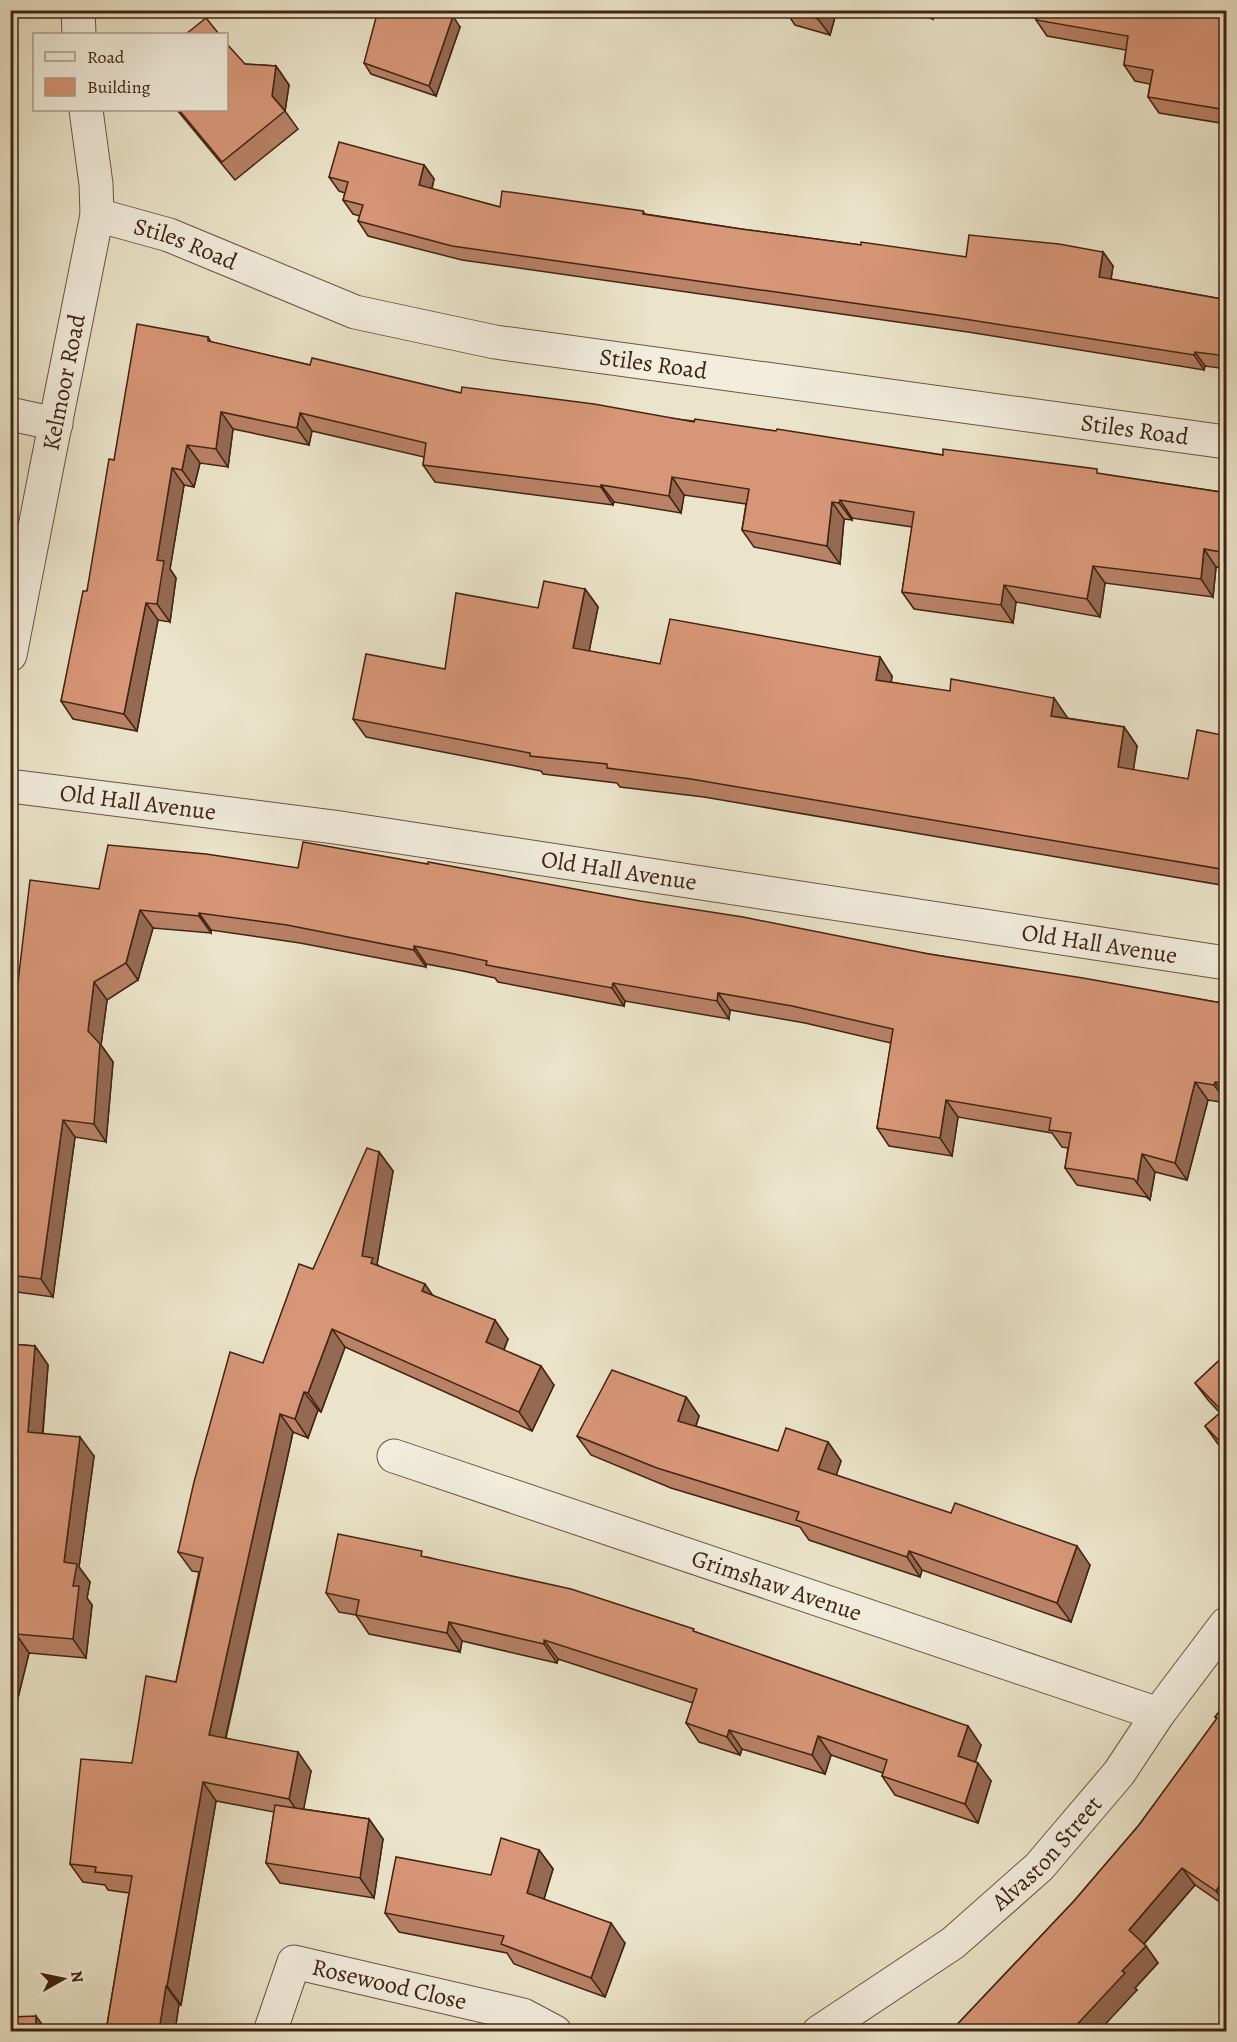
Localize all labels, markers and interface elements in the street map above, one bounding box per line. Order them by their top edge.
legend [33,33,228,111]
text: Road [87,45,125,69]
text: Building [87,75,151,99]
street label: Stiles Road [130,210,242,278]
street label: Kelmoor Road [34,311,93,453]
street label: Stiles Road [597,340,709,387]
street label: Stiles Road [1079,406,1191,453]
street label: Old Hall Avenue [58,776,218,828]
street label: Old Hall Avenue [539,843,699,898]
street label: Old Hall Avenue [1020,916,1180,971]
street label: Grimshaw Avenue [687,1542,866,1629]
street label: Alvaston Street [984,1789,1109,1918]
north arrow [33,1949,93,2009]
street label: Rosewood Close [309,1951,470,2017]
text: N [65,1969,89,1985]

